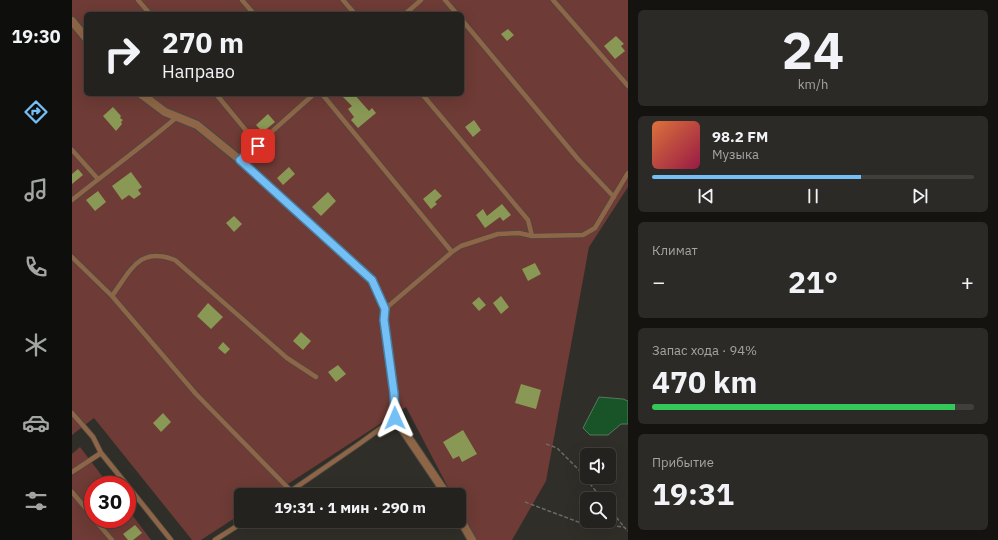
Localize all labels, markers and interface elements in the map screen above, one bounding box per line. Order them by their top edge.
text: 24 [782,16,844,83]
text: 270 m [162,24,244,61]
text: 19:30 [11,25,61,48]
icon: right [96,28,148,80]
text: Направо [162,60,235,83]
text: km/h [798,76,828,93]
icon: directions [22,98,50,126]
text: 98.2 FM [712,127,768,146]
pin [241,129,275,163]
icon: arrive [247,135,269,157]
text: Музыка [712,146,759,163]
icon: music [22,176,50,204]
icon: previous [695,185,717,207]
icon: pause [802,185,824,207]
icon: next [909,185,931,207]
text: Климат [652,242,698,259]
icon: phone [22,253,50,281]
text: 21° [788,262,838,301]
text: − [652,267,665,296]
text: + [961,267,974,296]
icon: climate [22,331,50,359]
text: Запас хода · 94% [652,342,757,359]
text: 470 km [652,362,757,401]
position arrow [374,397,416,439]
icon: car [22,409,50,437]
map controls [580,448,616,528]
button: sound [580,448,616,484]
text: Прибытие [652,454,714,471]
text: 19:31 [652,474,734,513]
speed limit sign: 30 [84,476,136,528]
icon: filters [22,487,50,515]
button: search [580,492,616,528]
text: 19:31 · 1 мин · 290 m [274,498,426,517]

